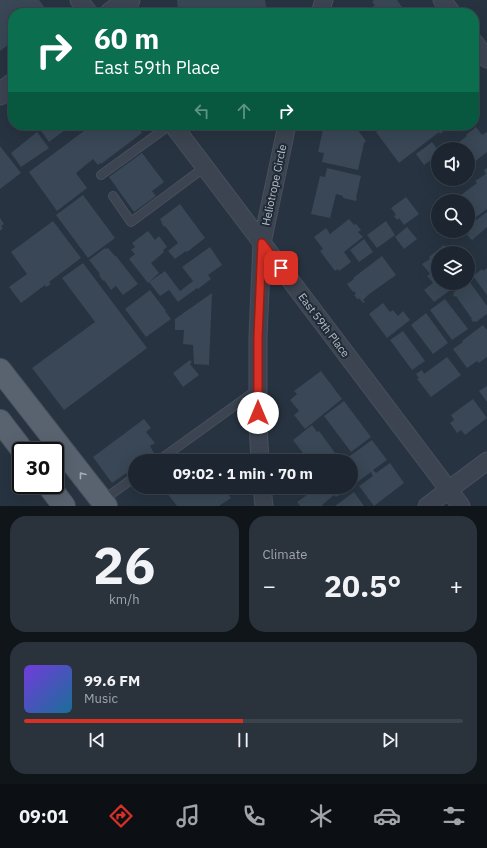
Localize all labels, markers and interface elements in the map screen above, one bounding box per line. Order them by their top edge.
text: 60 m [94,20,159,57]
icon: right [28,24,80,76]
text: East 59th Place [94,56,220,79]
icon: left [191,100,213,122]
icon: ahead [233,100,255,122]
icon: right [275,100,297,122]
map controls [431,142,475,290]
button: sound [431,142,475,186]
street label: Heliotrope Circle [259,143,289,227]
button: search [431,194,475,238]
button: layers [431,246,475,290]
pin [264,251,298,285]
icon: arrive [270,257,292,279]
street label: East 59th Place [295,290,353,360]
position arrow [237,392,279,434]
speed limit sign: 30 [12,442,64,494]
text: 09:02 · 1 min · 70 m [173,464,313,483]
one-way arrow [80,473,87,480]
text: 26 [93,531,155,598]
text: Climate [263,546,307,563]
text: 20.5° [324,566,401,605]
text: − [263,571,276,600]
text: + [450,571,463,600]
text: km/h [109,591,140,608]
text: 99.6 FM [84,671,140,690]
text: Music [84,690,118,707]
icon: previous [86,729,108,751]
icon: pause [232,729,254,751]
icon: next [379,729,401,751]
icon: directions [107,802,135,830]
icon: music [174,802,202,830]
icon: phone [240,802,268,830]
icon: climate [307,802,335,830]
icon: car [373,802,401,830]
icon: filters [440,802,468,830]
text: 09:01 [19,805,68,828]

